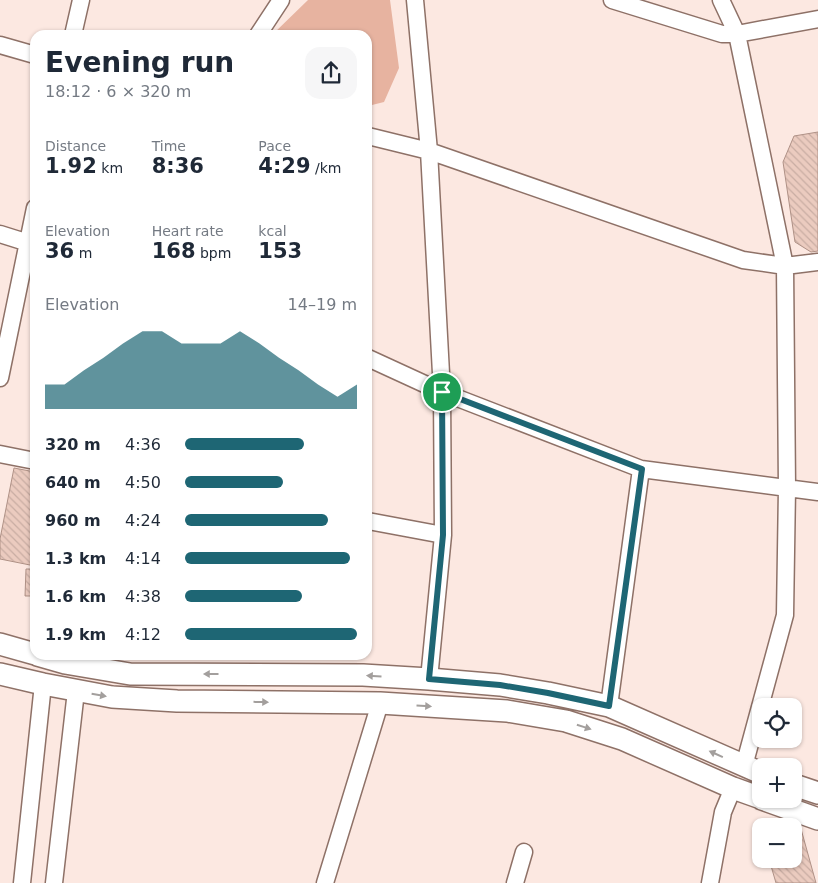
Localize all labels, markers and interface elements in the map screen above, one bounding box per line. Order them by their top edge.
text: Evening run [45,46,234,79]
button: share [305,47,357,99]
text: 18:12 · 6 × 320 m [45,82,191,101]
text: Distance [45,138,106,154]
text: Time [152,138,186,154]
text: Pace [258,138,291,154]
text: 1.92 [45,154,97,178]
text: 8:36 [152,154,204,178]
text: 4:29 [258,154,311,178]
text: km [97,160,123,176]
text: /km [311,160,341,176]
text: Elevation [45,223,110,239]
text: Heart rate [152,223,224,239]
text: kcal [258,223,287,239]
text: 36 [45,239,74,263]
text: 168 [152,239,196,263]
text: 153 [258,239,302,263]
text: m [74,245,92,261]
text: bpm [196,245,231,261]
text: Elevation [45,295,119,314]
text: 14–19 m [288,295,357,314]
pin [421,371,463,413]
icon: arrive [428,378,456,406]
text: 320 m [45,435,101,454]
text: 4:36 [125,435,161,454]
text: 640 m [45,473,101,492]
text: 4:50 [125,473,161,492]
text: 960 m [45,511,101,530]
text: 4:24 [125,511,161,530]
text: 1.3 km [45,549,106,568]
text: 4:14 [125,549,161,568]
text: 1.6 km [45,587,106,606]
text: 4:38 [125,587,161,606]
text: 1.9 km [45,625,106,644]
text: 4:12 [125,625,161,644]
one-way arrow [203,670,219,678]
one-way arrow [366,672,382,680]
one-way arrow [91,691,107,699]
one-way arrow [253,698,269,706]
map controls [752,698,802,868]
button: locate [752,698,802,748]
one-way arrow [416,702,432,710]
one-way arrow [577,723,592,731]
one-way arrow [709,750,723,758]
button: + [752,758,802,808]
button: − [752,818,802,868]

